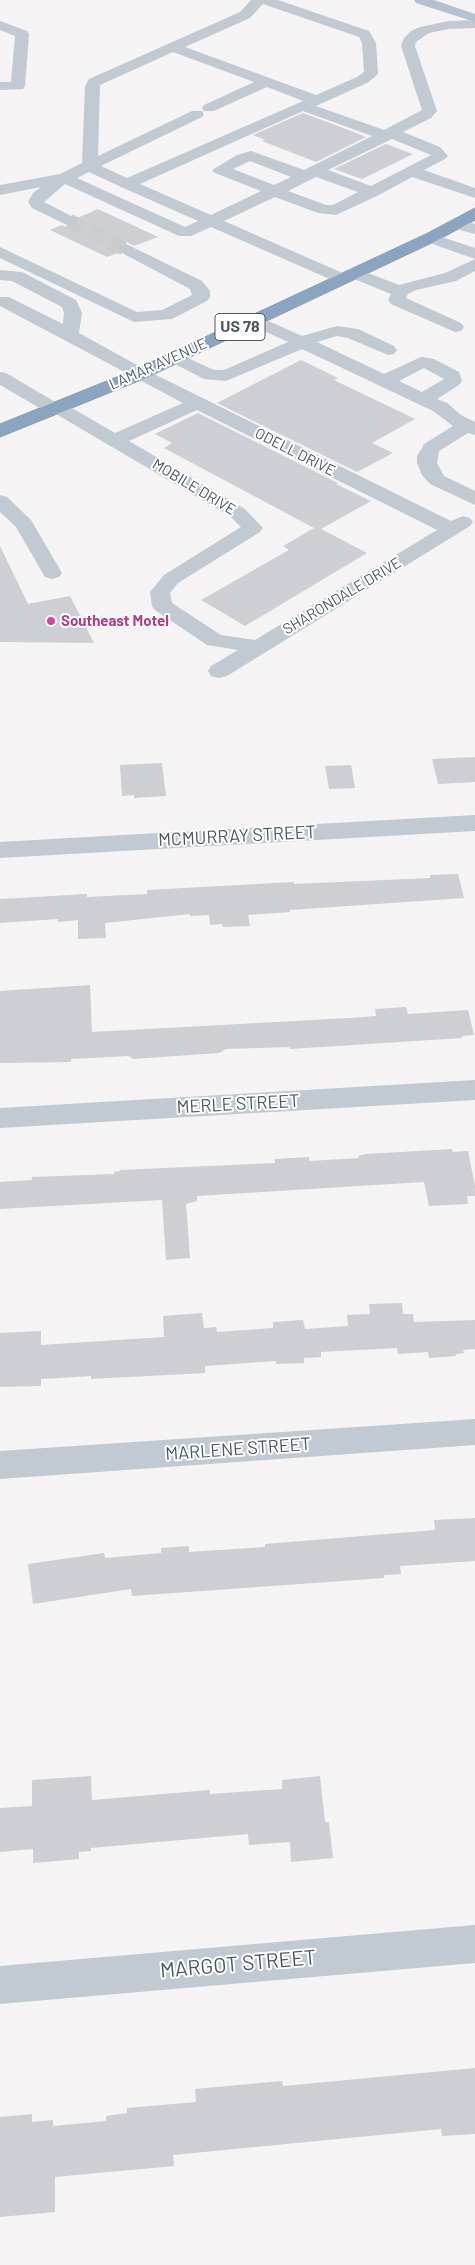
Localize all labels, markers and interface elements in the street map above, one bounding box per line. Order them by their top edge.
road number: US 78 [215,314,265,341]
street label: LAMAR AVENUE [106,334,210,394]
street label: ODELL DRIVE [252,424,338,480]
street label: MOBILE DRIVE [149,455,239,519]
street label: SHARONDALE DRIVE [280,554,404,638]
place label: Southeast Motel [61,612,169,630]
marker: Southeast Motel [45,615,57,627]
street label: MCMURRAY STREET [158,821,316,851]
street label: MERLE STREET [176,1090,300,1118]
street label: MARLENE STREET [165,1433,311,1465]
street label: MARGOT STREET [159,1945,317,1983]

